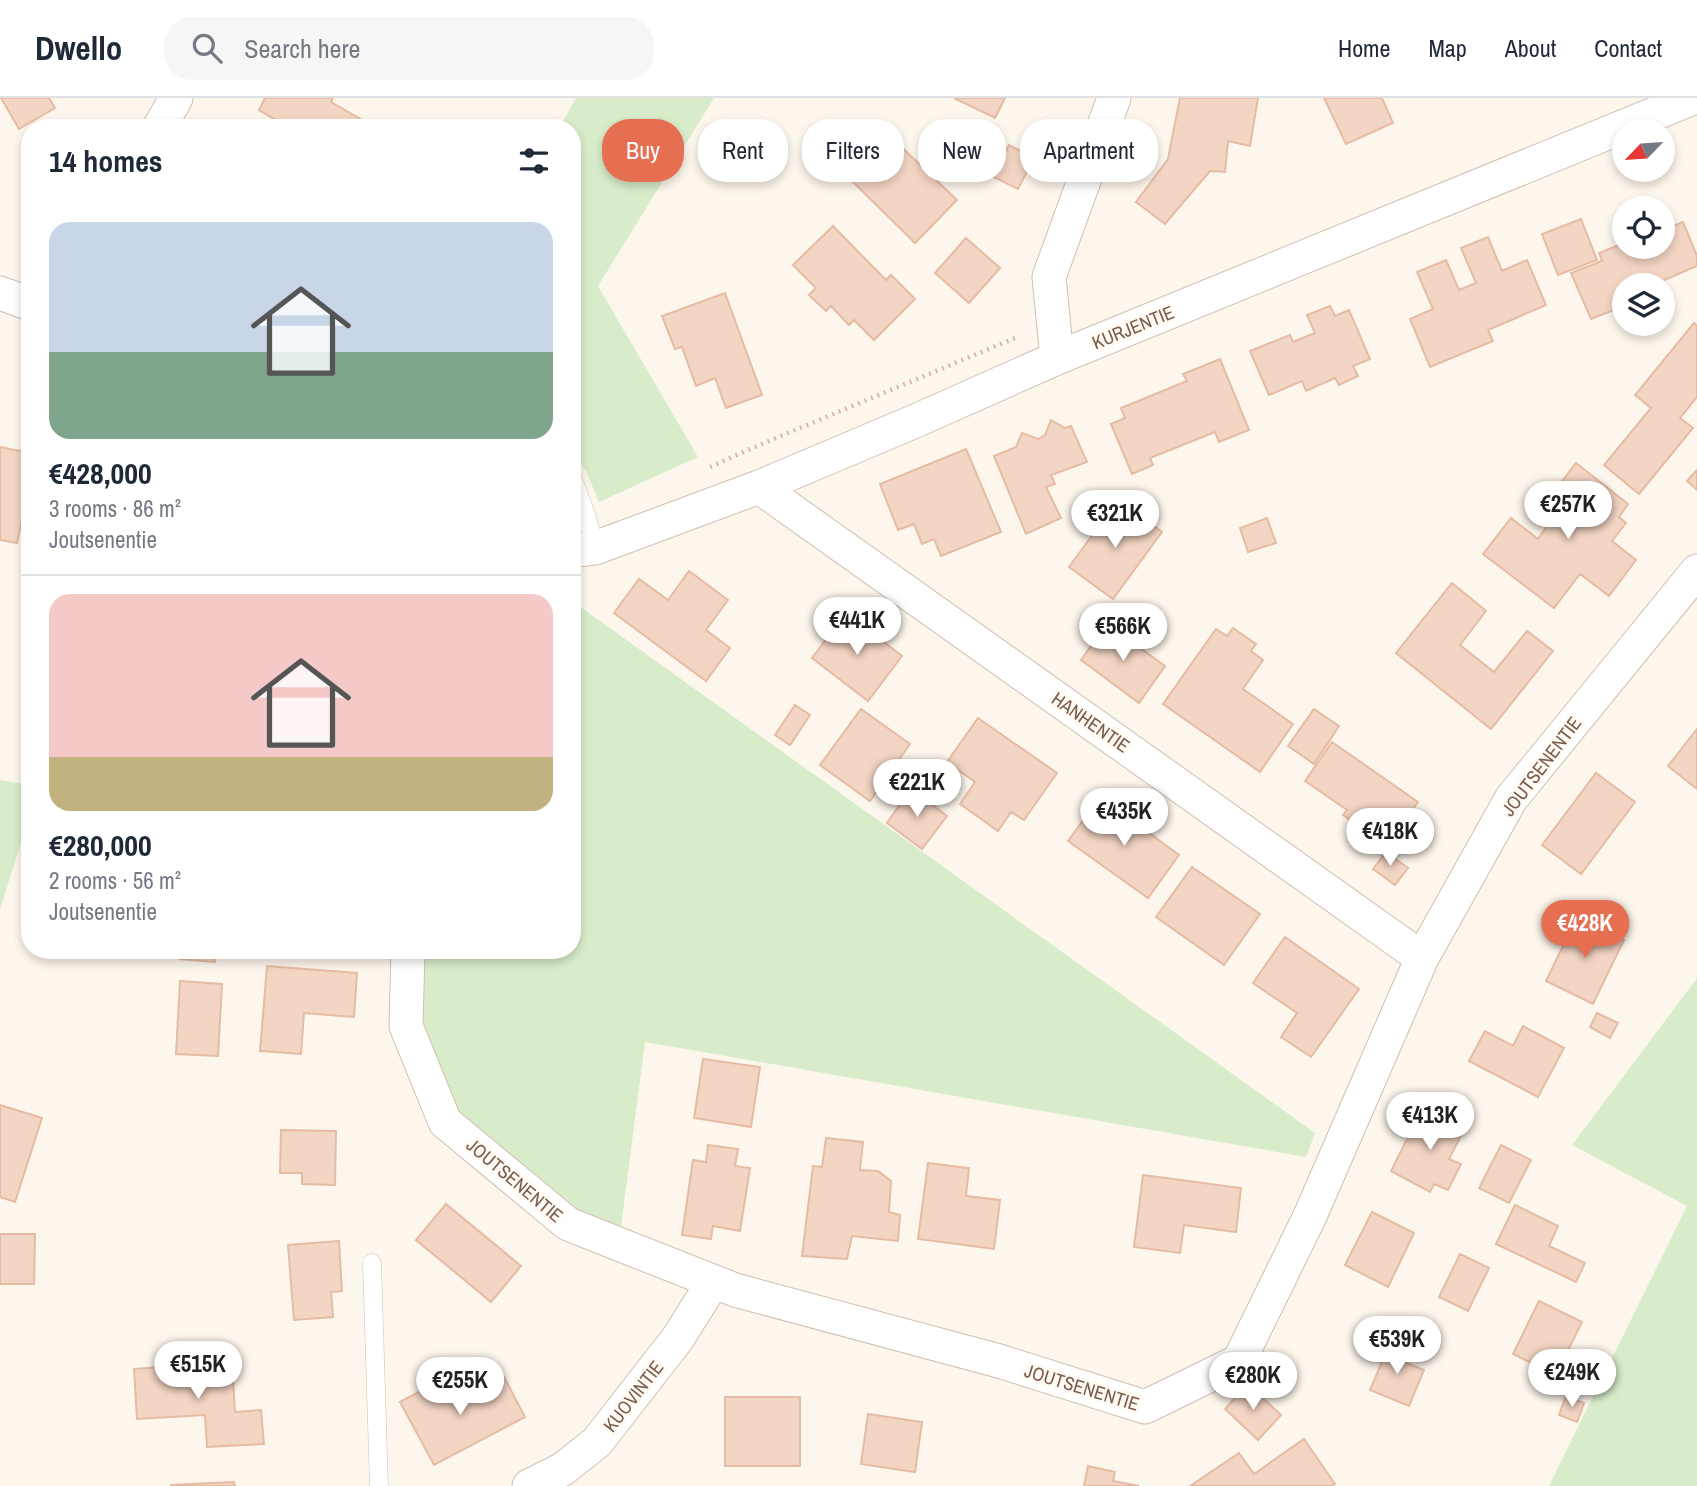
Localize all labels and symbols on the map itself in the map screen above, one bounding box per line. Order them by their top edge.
north arrow [1612,119,1675,182]
street label: KURJENTIE [1088,299,1178,355]
pin: €257K [1519,482,1617,541]
pin: €321K [1066,490,1164,550]
pin: €441K [808,598,906,657]
pin: €566K [1074,603,1172,663]
street label: HANHENTIE [1047,686,1135,758]
street label: JOUTSENENTIE [1495,711,1587,821]
pin: €221K [868,760,966,819]
pin: €435K [1075,788,1173,848]
pin: €418K [1341,808,1439,868]
pin: €428K [1536,900,1634,960]
pin: €413K [1381,1093,1479,1152]
street label: JOUTSENENTIE [461,1132,569,1228]
pin: €539K [1348,1316,1446,1376]
pin: €515K [149,1342,247,1401]
pin: €249K [1523,1350,1621,1409]
pin: €280K [1204,1352,1302,1412]
street label: KUOVINTIE [597,1355,669,1437]
street label: JOUTSENENTIE [1021,1357,1143,1417]
pin: €255K [411,1358,509,1417]

